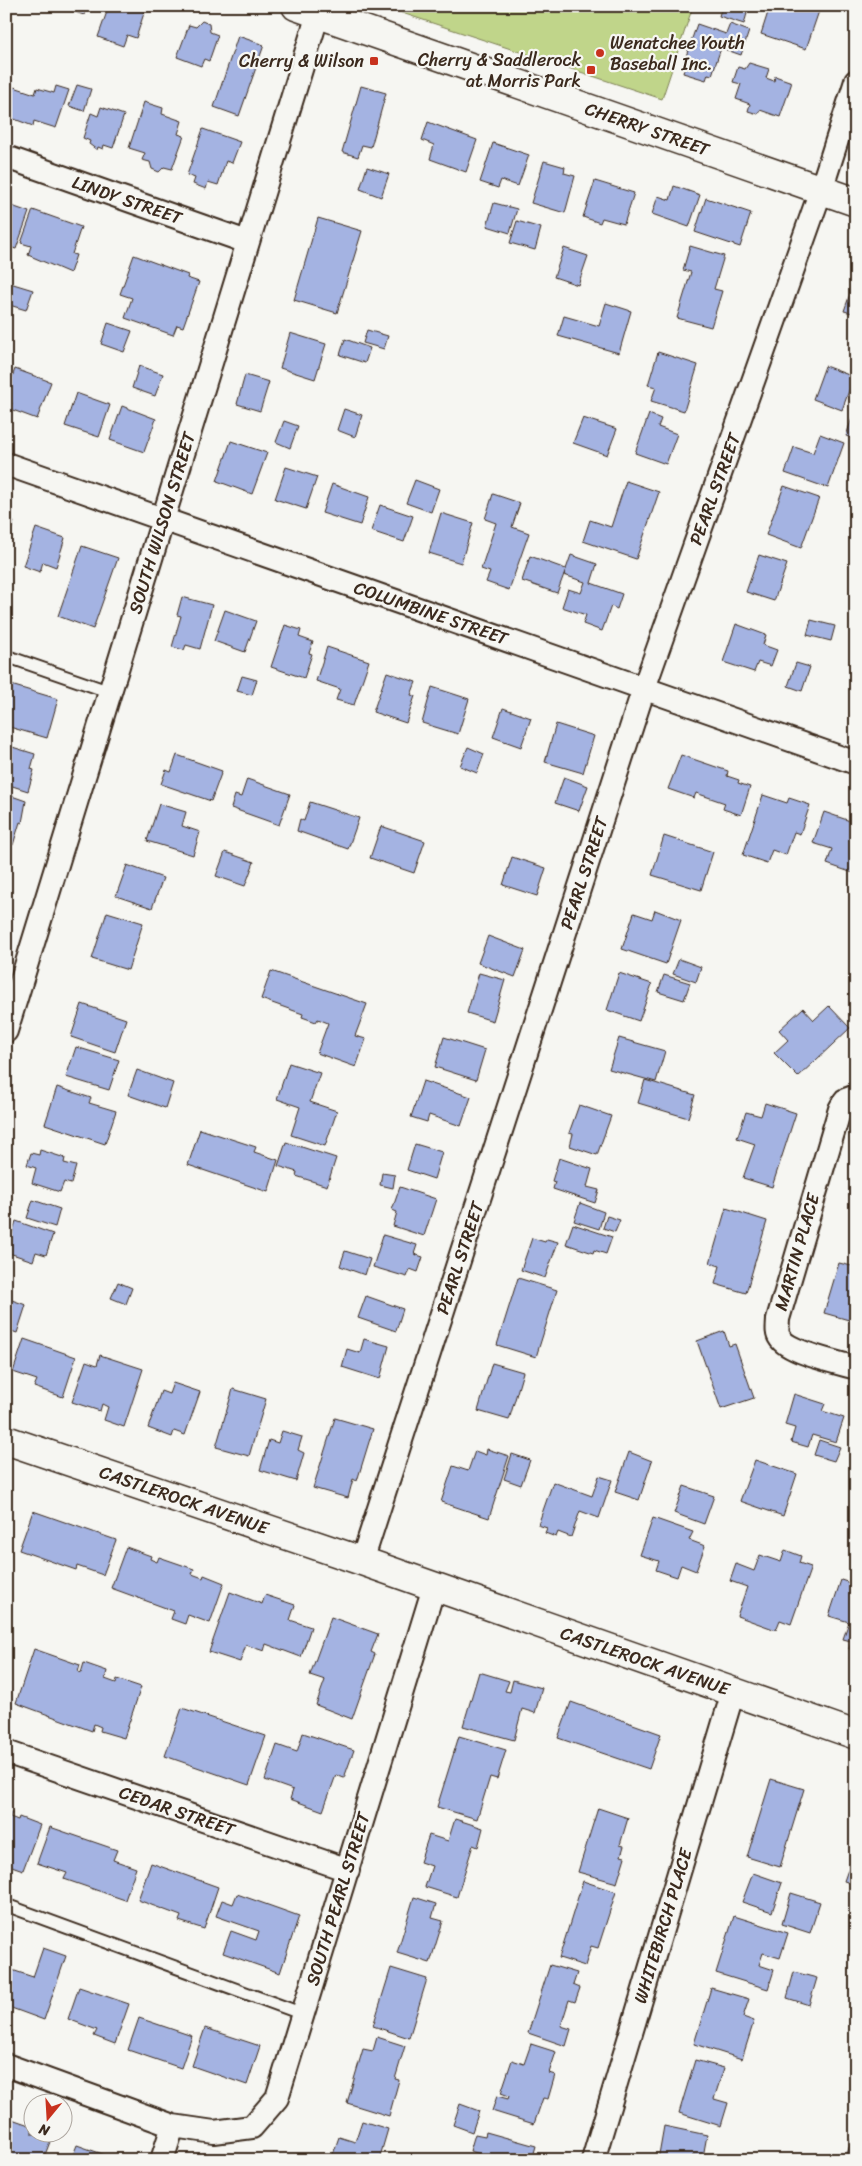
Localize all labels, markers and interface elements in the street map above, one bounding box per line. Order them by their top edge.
place label: Wenatchee Youth Baseball Inc. [610,27,745,80]
place label: Cherry & Saddlerock at Morris Park [418,44,581,97]
place label: Cherry & Wilson [239,45,364,77]
marker: Wenatchee Youth Baseball Inc. [594,47,606,59]
marker: Cherry & Wilson [368,55,380,67]
marker: Cherry & Saddlerock at Morris Park [585,64,597,76]
street label: CHERRY STREET [580,93,715,166]
street label: LINDY STREET [68,166,188,234]
street label: SOUTH WILSON STREET [119,427,205,618]
street label: PEARL STREET [680,428,750,550]
street label: COLUMBINE STREET [350,572,513,655]
street label: PEARL STREET [551,811,618,934]
street label: MARTIN PLACE [765,1189,829,1314]
street label: PEARL STREET [427,1196,494,1319]
street label: CASTLEROCK AVENUE [95,1456,274,1544]
street label: CASTLEROCK AVENUE [556,1617,735,1705]
street label: CEDAR STREET [115,1776,240,1846]
street label: SOUTH PEARL STREET [296,1807,380,1990]
street label: WHITEBIRCH PLACE [624,1844,702,2007]
north arrow [22,2094,72,2144]
text: N [35,2116,54,2144]

